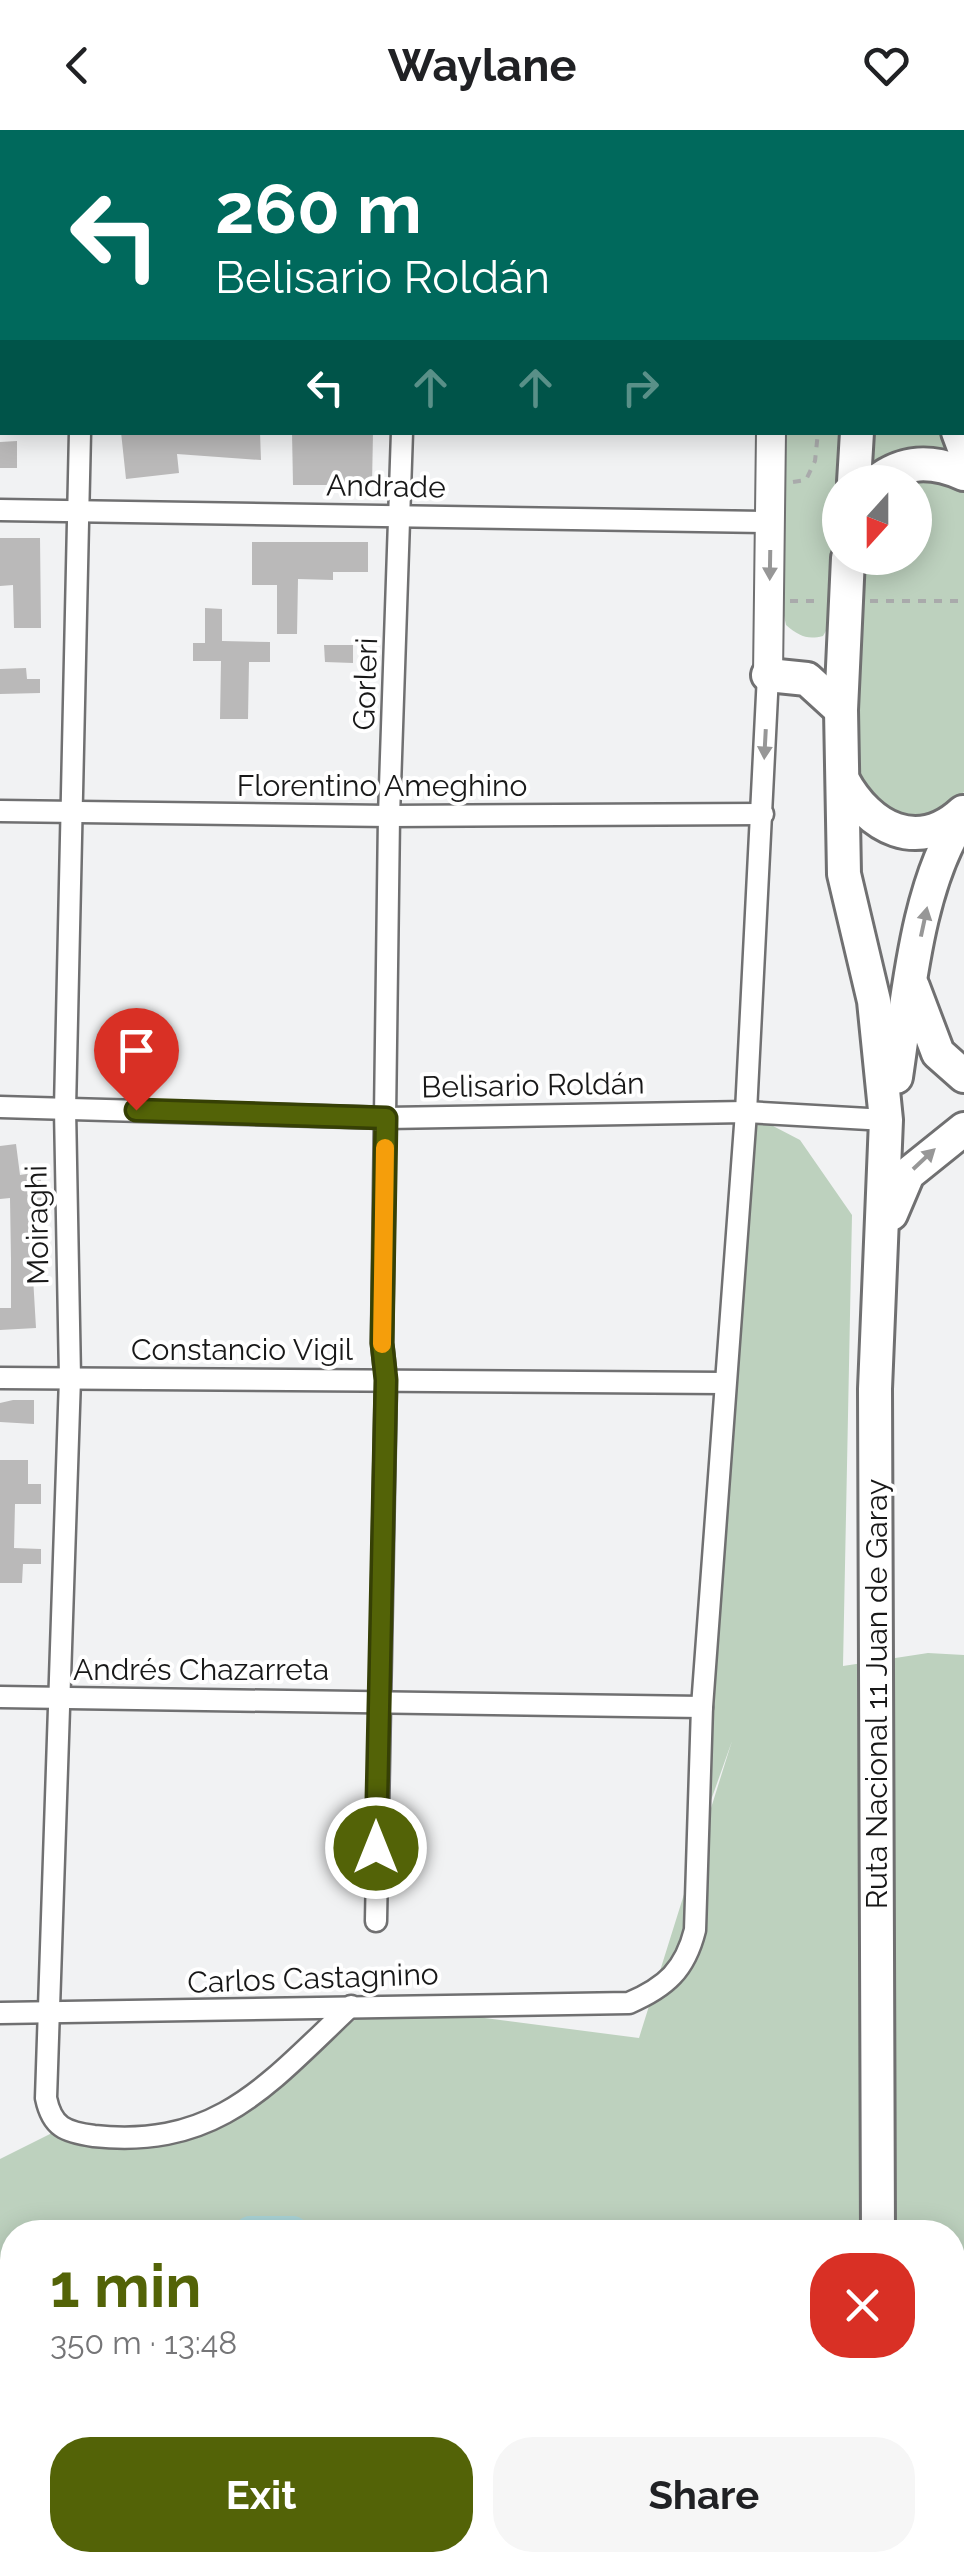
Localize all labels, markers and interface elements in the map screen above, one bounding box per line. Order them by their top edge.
icon: back [50,38,105,93]
icon: heart [859,38,914,93]
text: Waylane [388,39,576,92]
text: 260 m [215,167,422,249]
icon: left [50,170,180,300]
text: Belisario Roldán [215,251,550,304]
icon: left [298,360,353,415]
icon: ahead [403,360,458,415]
icon: ahead [508,360,563,415]
icon: right [613,360,668,415]
north arrow [822,465,932,575]
map controls [822,465,932,575]
street label: Andrade [326,467,446,505]
one-way arrow [762,549,778,581]
street label: Gorleri [346,637,384,731]
one-way arrow [756,729,772,761]
street label: Florentino Ameghino [237,768,527,803]
one-way arrow [917,906,932,937]
pin [94,1008,179,1111]
icon: arrive [109,1023,164,1078]
street label: Belisario Roldán [421,1066,645,1104]
one-way arrow [912,1148,936,1171]
street label: Moiraghi [18,1165,56,1285]
street label: Constancio Vigil [131,1332,354,1367]
street label: Ruta Nacional 11 Juan de Garay [859,1479,894,1909]
street label: Andrés Chazarreta [73,1652,329,1687]
position arrow [324,1796,428,1900]
street label: Carlos Castagnino [187,1956,439,2000]
text: 1 min [50,2251,201,2321]
button: close [810,2253,915,2358]
text: 350 m · 13:48 [50,2324,237,2361]
button: Exit [50,2437,473,2552]
button: Share [493,2437,915,2552]

